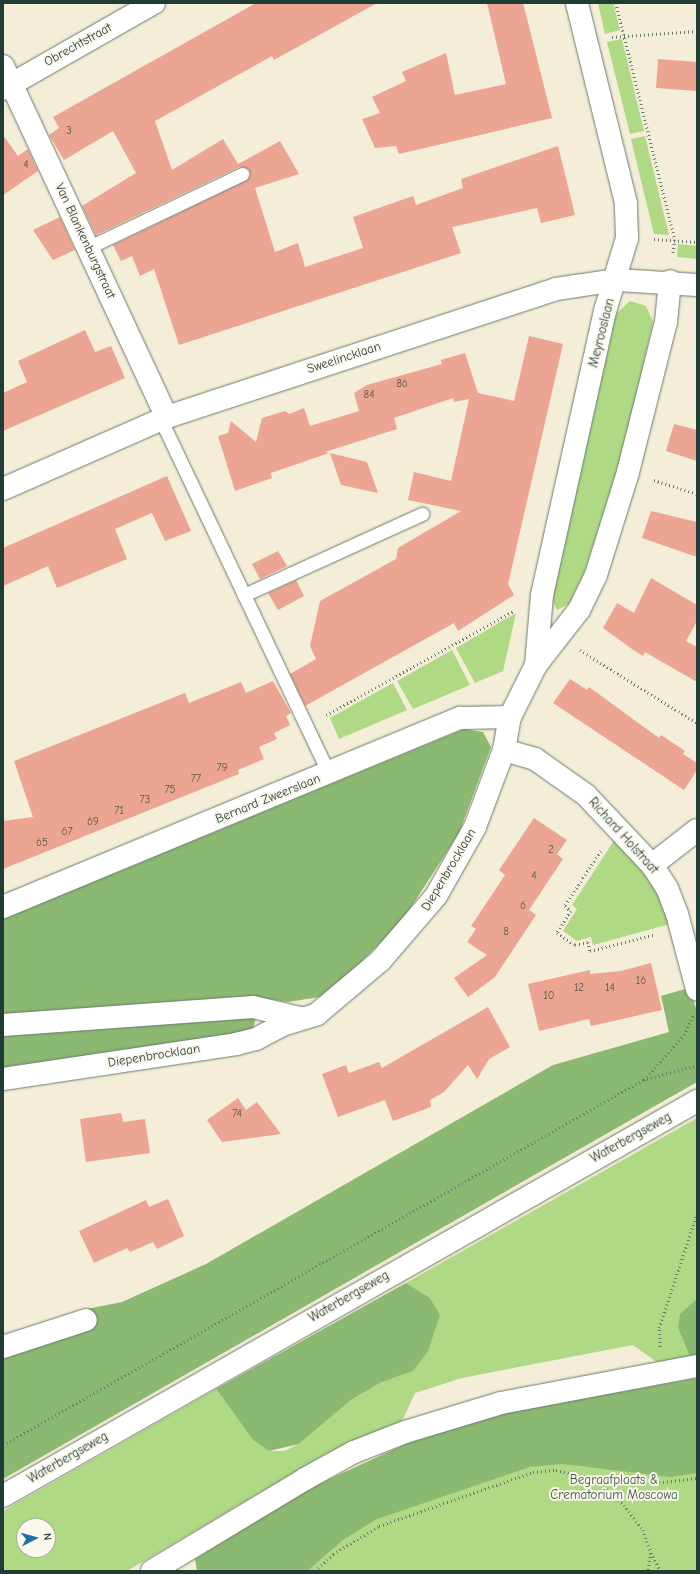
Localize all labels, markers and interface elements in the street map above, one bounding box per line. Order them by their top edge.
street label: Obrechtstraat [41,20,115,70]
house number: 3 [66,124,72,138]
house number: 4 [23,158,29,172]
street label: Van Blankenburgstraat [51,181,119,301]
street label: Meyrooslaan [586,297,618,369]
street label: Sweelincklaan [305,339,383,377]
house number: 86 [396,377,408,391]
house number: 84 [364,388,374,402]
house number: 79 [216,761,228,775]
street label: Bernard Zweerslaan [213,771,323,827]
house number: 77 [191,772,201,786]
house number: 75 [164,783,176,797]
house number: 73 [140,793,150,807]
street label: Richard Holstraat [585,795,661,877]
house number: 71 [114,804,124,818]
house number: 69 [87,815,99,829]
house number: 67 [61,825,73,839]
street label: Diepenbrocklaan [418,826,480,914]
house number: 65 [36,836,48,850]
house number: 2 [548,843,554,857]
house number: 4 [531,869,537,883]
house number: 6 [520,899,526,913]
house number: 8 [503,925,509,939]
house number: 16 [636,974,646,988]
house number: 12 [574,981,584,995]
house number: 14 [605,981,615,995]
house number: 10 [543,989,555,1003]
street label: Diepenbrocklaan [107,1041,201,1071]
house number: 74 [232,1107,242,1121]
street label: Waterbergseweg [588,1109,674,1167]
street label: Waterbergseweg [306,1268,392,1326]
street label: Waterbergseweg [25,1429,111,1487]
park label: Begraafplaats & Crematorium Moscowa [550,1473,678,1504]
north arrow [16,1518,56,1558]
text: N [41,1533,54,1541]

